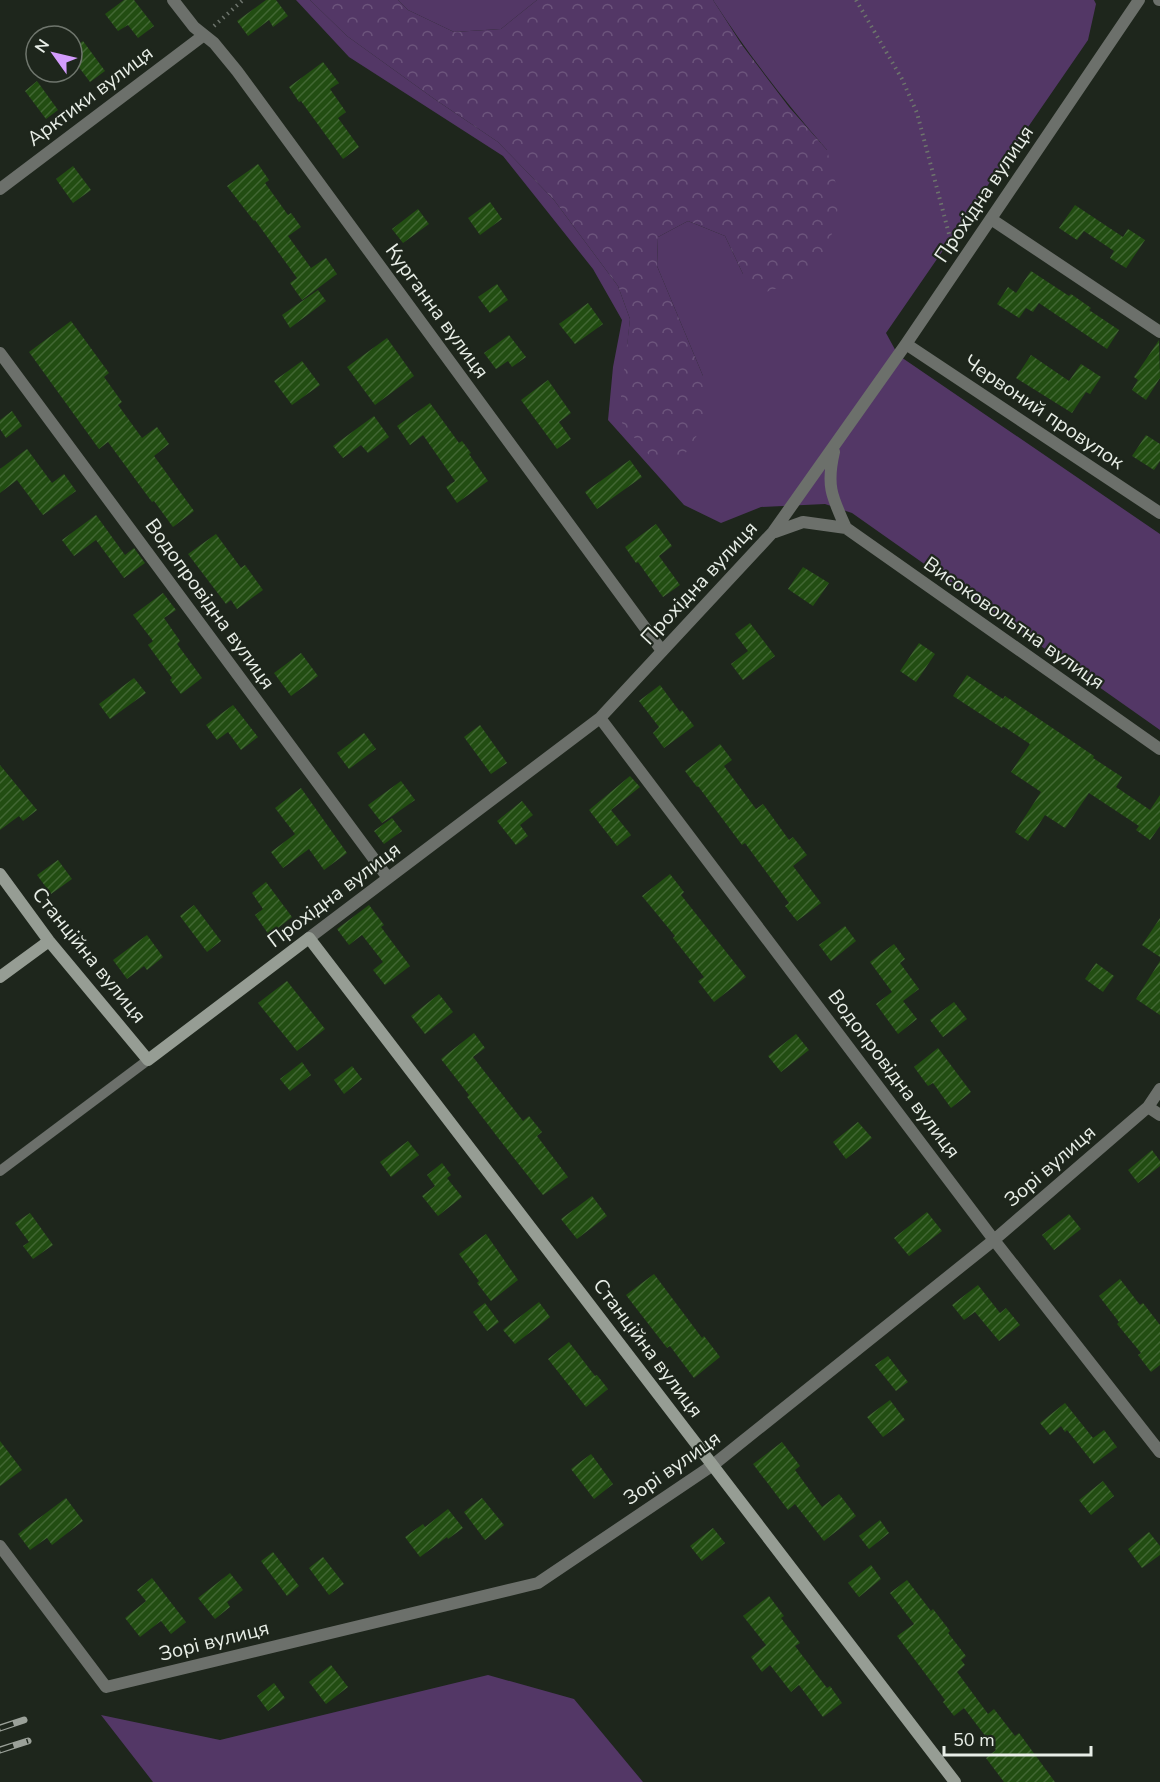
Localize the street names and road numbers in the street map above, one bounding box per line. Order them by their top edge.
street label: Арктики вулиця [21,40,159,152]
street label: Прохідна вулиця [928,120,1040,268]
street label: Курганна вулиця [379,238,495,384]
street label: Червоний провулок [959,348,1130,476]
street label: Водопровідна вулиця [139,513,281,695]
street label: Прохідна вулиця [635,515,763,651]
street label: Високовольтна вулиця [918,550,1110,696]
street label: Прохідна вулиця [262,836,406,954]
street label: Станційна вулиця [26,881,152,1029]
street label: Водопровідна вулиця [822,984,966,1164]
street label: Зорі вулиця [999,1119,1101,1213]
street label: Станційна вулиця [587,1273,709,1423]
street label: Зорі вулиця [618,1425,726,1511]
street label: Зорі вулиця [156,1614,272,1668]

